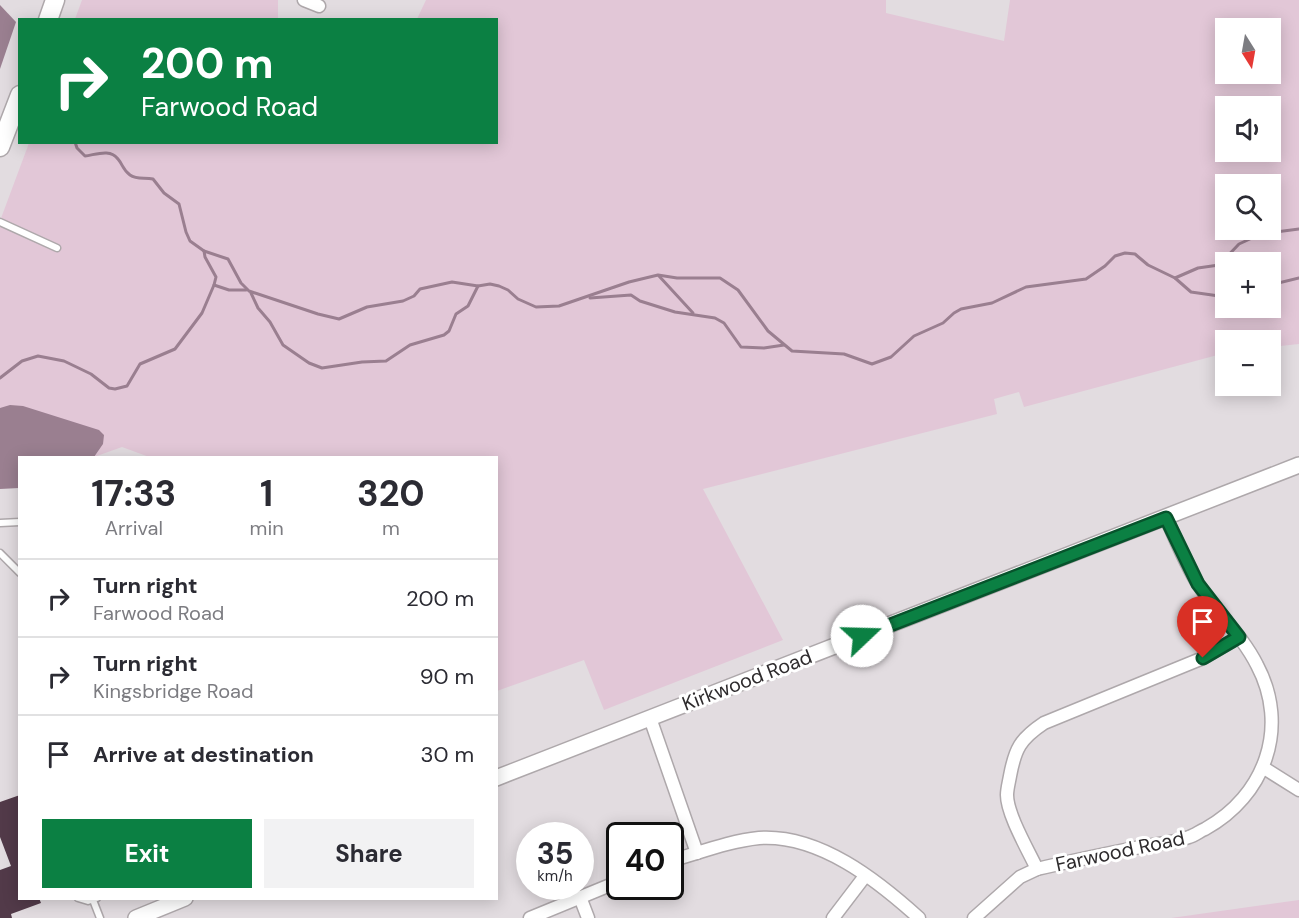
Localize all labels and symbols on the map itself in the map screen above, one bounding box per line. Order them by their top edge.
north arrow [1215,18,1281,84]
pin [1177,596,1228,658]
position arrow [830,604,894,668]
street label: Kirkwood Road [678,643,816,717]
speed limit sign: 40 [606,822,684,900]
street label: Farwood Road [1053,825,1187,877]

